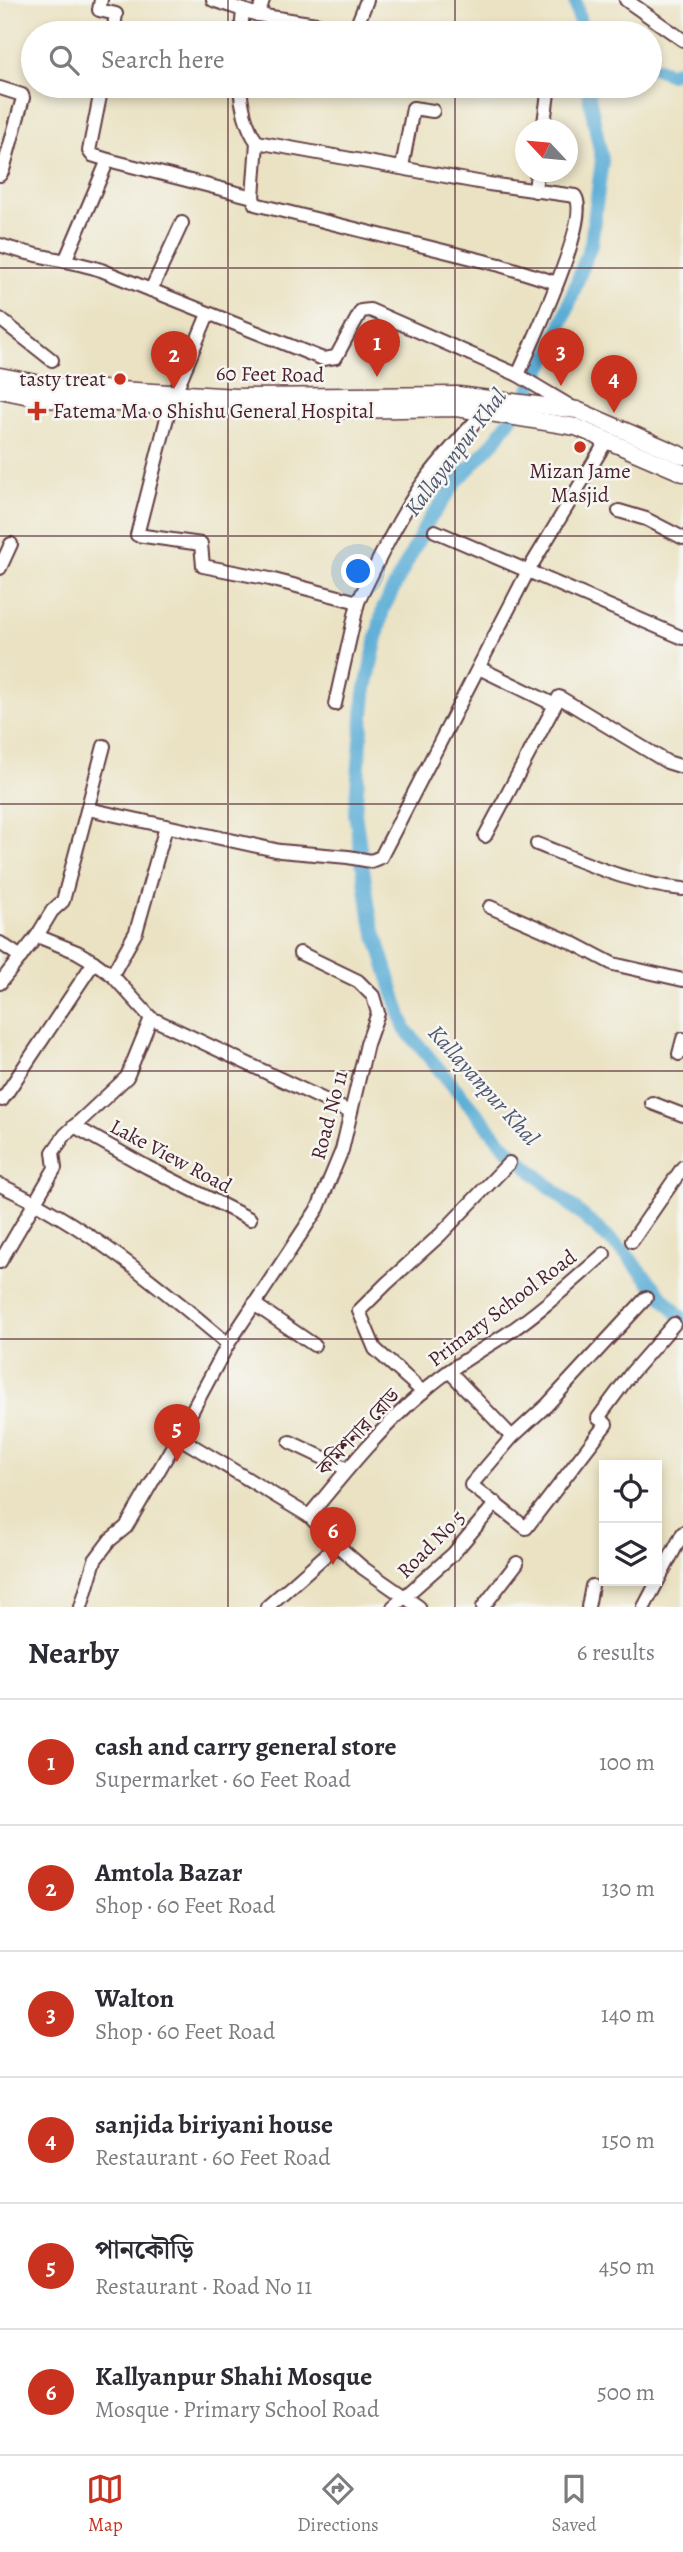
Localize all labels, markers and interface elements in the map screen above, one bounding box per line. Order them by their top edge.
search box [21,21,662,98]
icon: search [45,41,83,79]
text: Search here [101,42,225,77]
north arrow [515,119,578,182]
pin: 1 [354,319,400,377]
pin: 3 [538,328,584,386]
pin: 2 [151,331,197,389]
pin: 4 [591,355,637,413]
street label: 60 Feet Road [216,359,325,389]
place label: tasty treat [20,365,106,393]
marker: tasty treat [112,371,128,387]
water label: Kallayanpur Khal [397,382,514,523]
place label: Fatema Ma o Shishu General Hospital [53,397,374,425]
marker: Fatema Ma o Shishu General Hospital [27,401,47,421]
marker: Mizan Jame Masjid [572,439,588,455]
place label: Mizan Jame Masjid [529,457,631,509]
your location [341,554,375,588]
water label: Kallayanpur Khal [421,1018,546,1153]
street label: Road No 11 [304,1067,354,1163]
street label: Lake View Road [105,1112,237,1200]
street label: Primary School Road [422,1242,583,1373]
street label: কমিশনার রোড [310,1381,406,1483]
pin: 5 [154,1404,200,1462]
map controls [599,1460,662,1586]
button: locate [599,1460,662,1523]
street label: Road No 5 [391,1504,471,1584]
pin: 6 [310,1507,356,1565]
button: layers [599,1523,662,1586]
text: Nearby [28,1633,119,1673]
text: 6 results [577,1637,655,1668]
text: cash and carry general store [95,1729,396,1764]
text: 1 [47,1747,55,1778]
text: 100 m [599,1747,655,1778]
text: Supermarket · 60 Feet Road [95,1764,351,1795]
text: Amtola Bazar [95,1855,243,1890]
text: 2 [45,1873,57,1904]
text: 130 m [602,1873,655,1904]
text: Shop · 60 Feet Road [95,1890,275,1921]
text: Walton [95,1981,174,2016]
text: 3 [46,1999,56,2030]
text: 140 m [601,1999,655,2030]
text: Shop · 60 Feet Road [95,2016,275,2047]
text: sanjida biriyani house [95,2107,333,2142]
text: 4 [46,2125,56,2156]
text: 150 m [601,2125,655,2156]
text: Restaurant · 60 Feet Road [95,2142,331,2173]
text: পানকৌড়ি [95,2232,193,2267]
text: 5 [46,2251,56,2282]
text: 450 m [599,2251,655,2282]
text: Restaurant · Road No 11 [95,2271,312,2302]
text: Kallyanpur Shahi Mosque [95,2359,372,2394]
text: 6 [46,2377,56,2408]
text: 500 m [597,2377,655,2408]
text: Mosque · Primary School Road [95,2394,379,2425]
tab: Map [86,2470,124,2538]
tab: Directions [297,2470,379,2538]
tab: Saved [552,2470,597,2538]

